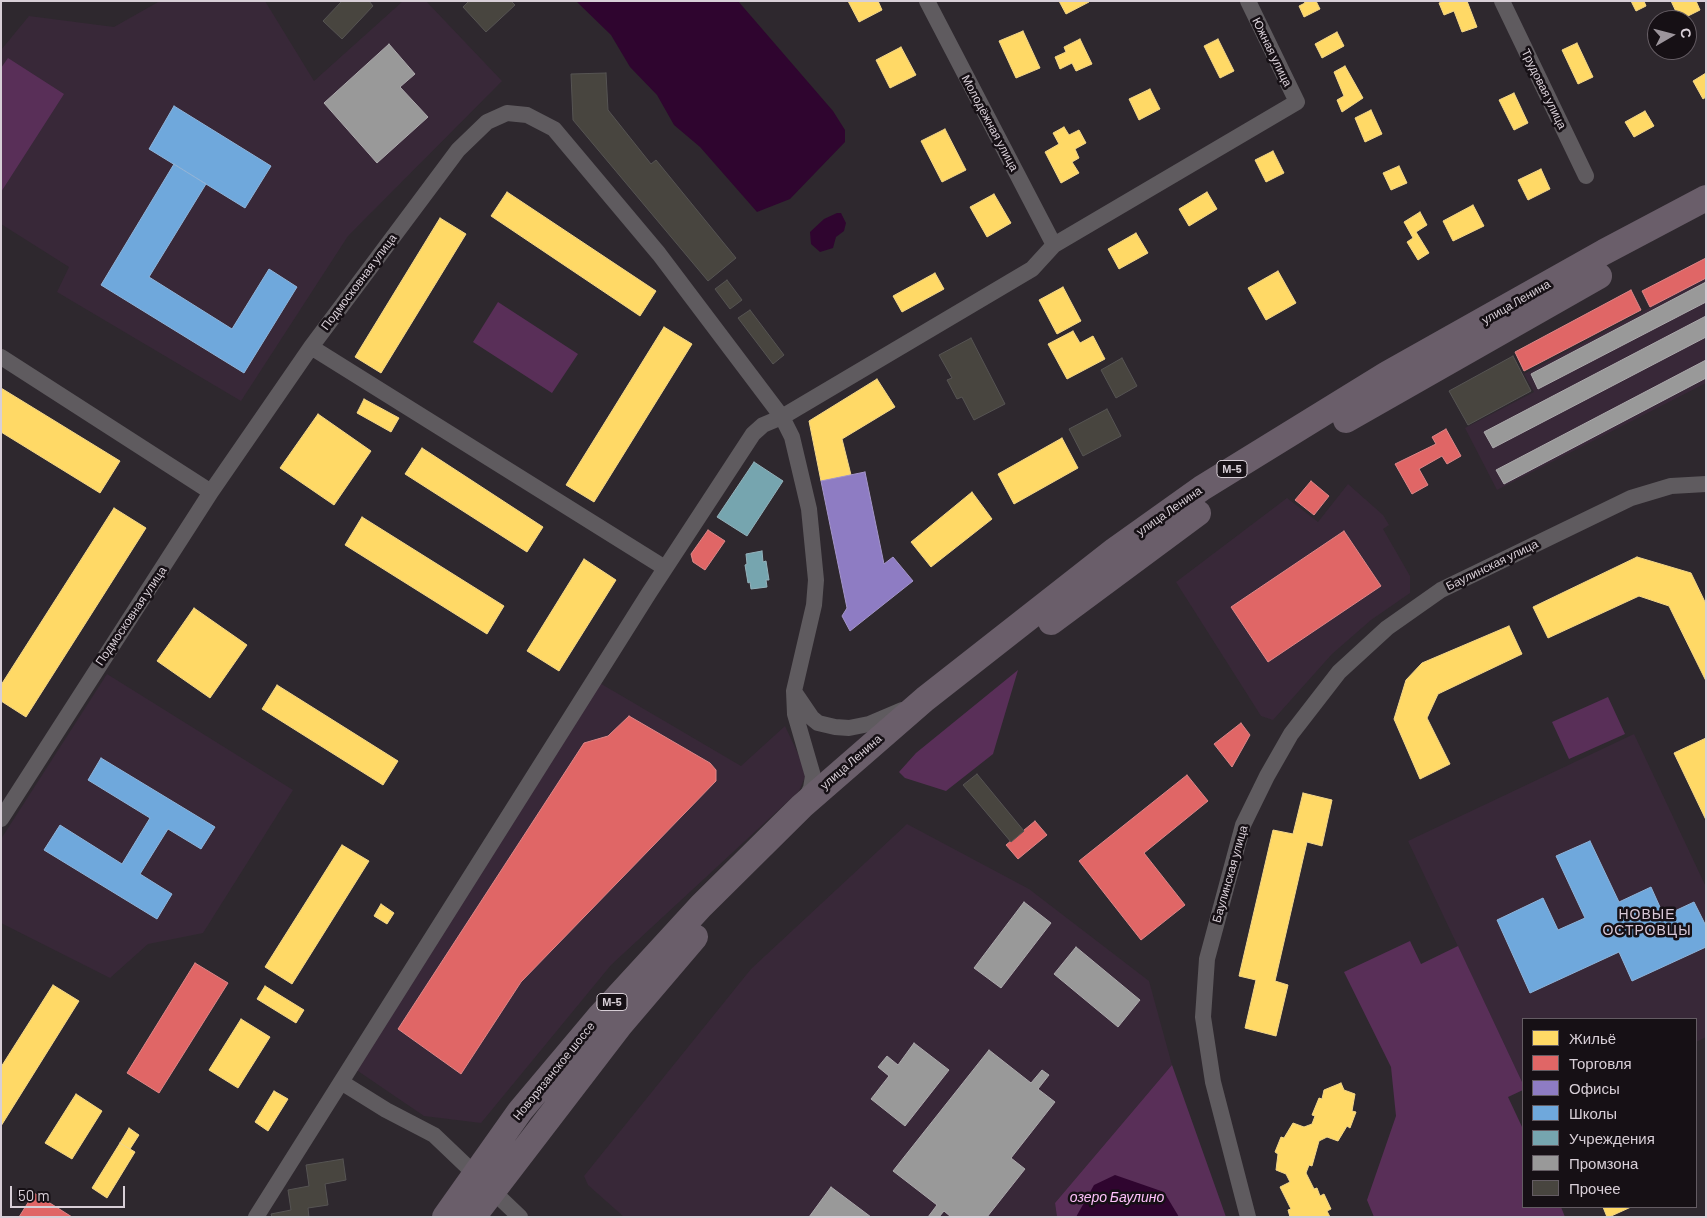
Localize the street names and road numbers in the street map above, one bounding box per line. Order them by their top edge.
street label: Южная улица [1249,15,1295,89]
street label: Трудовая улица [1518,47,1570,131]
street label: Молодёжная улица [959,72,1021,174]
street label: Подмосковная улица [318,231,400,333]
street label: улица Ленина [1479,277,1553,327]
road number: М-5 [1217,460,1247,478]
street label: улица Ленина [1134,483,1204,539]
street label: Баулинская улица [1444,536,1540,594]
street label: Подмосковная улица [92,564,170,668]
street label: улица Ленина [817,731,885,793]
street label: Баулинская улица [1209,824,1251,924]
road number: М-5 [597,994,627,1010]
street label: Новорязанское шоссе [510,1019,598,1123]

